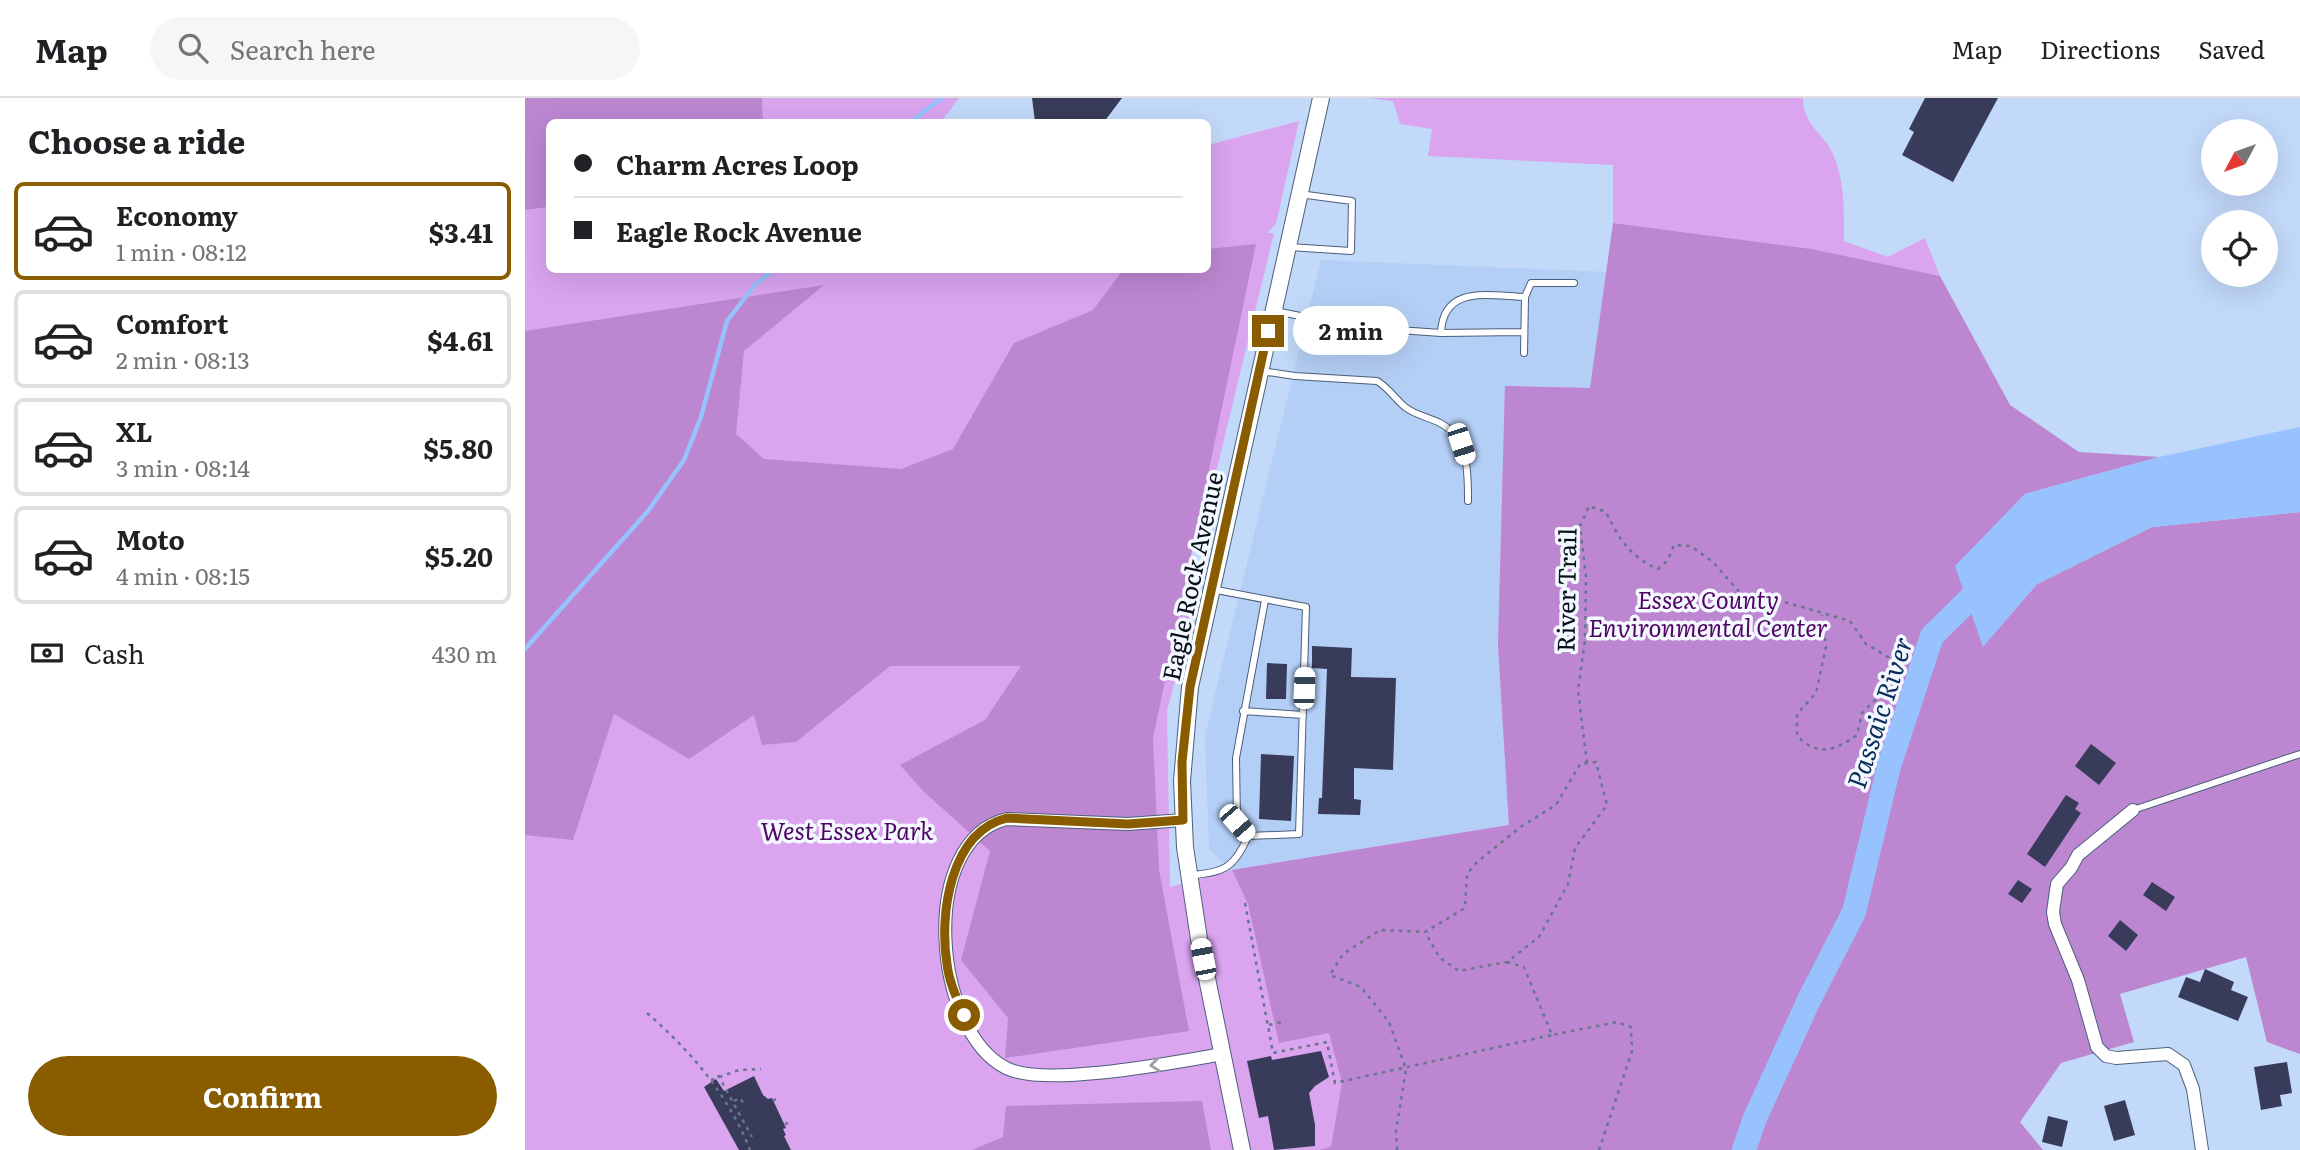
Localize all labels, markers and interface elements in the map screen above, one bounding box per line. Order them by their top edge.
search box [150,17,640,80]
text: Map [35,24,108,73]
icon: search [174,29,212,67]
text: Search here [230,29,376,68]
text: Map [1951,31,2002,66]
text: Directions [2040,31,2160,66]
text: Saved [2198,31,2265,66]
text: Choose a ride [28,116,245,164]
north arrow [2201,119,2279,196]
map controls [2201,119,2278,287]
text: Charm Acres Loop [616,144,859,183]
text: Economy [116,195,238,234]
icon: car [32,200,95,263]
button: locate [2201,210,2278,287]
text: Eagle Rock Avenue [616,211,862,250]
text: $3.41 [429,212,493,251]
text: 1 min · 08:12 [116,234,247,268]
text: Comfort [116,303,228,342]
callout: 2 min [1293,306,1408,356]
icon: car [32,308,95,371]
text: 2 min [1319,313,1383,347]
route end [1252,315,1284,347]
text: $4.61 [427,320,493,359]
text: 2 min · 08:13 [116,342,250,376]
text: XL [116,411,153,450]
icon: car [32,416,95,479]
car [1445,421,1478,467]
text: $5.80 [424,428,493,467]
text: 3 min · 08:14 [116,450,250,484]
street label: Eagle Rock Avenue [1152,468,1230,684]
text: Moto [116,519,185,558]
icon: car [32,524,95,587]
street label: River Trail [1546,528,1584,652]
text: $5.20 [425,536,493,575]
text: 4 min · 08:15 [116,558,250,592]
park label: Essex County Environmental Center [1588,581,1828,644]
water label: Passaic River [1835,631,1921,793]
text: Cash [84,633,145,672]
icon: cash [28,634,66,672]
text: 430 m [432,636,497,670]
car [1293,667,1316,709]
car [1216,800,1259,846]
park label: West Essex Park [761,812,934,847]
car [1189,936,1218,982]
route start [948,999,980,1031]
button: Confirm [28,1056,497,1136]
one-way arrow [1150,1057,1161,1072]

